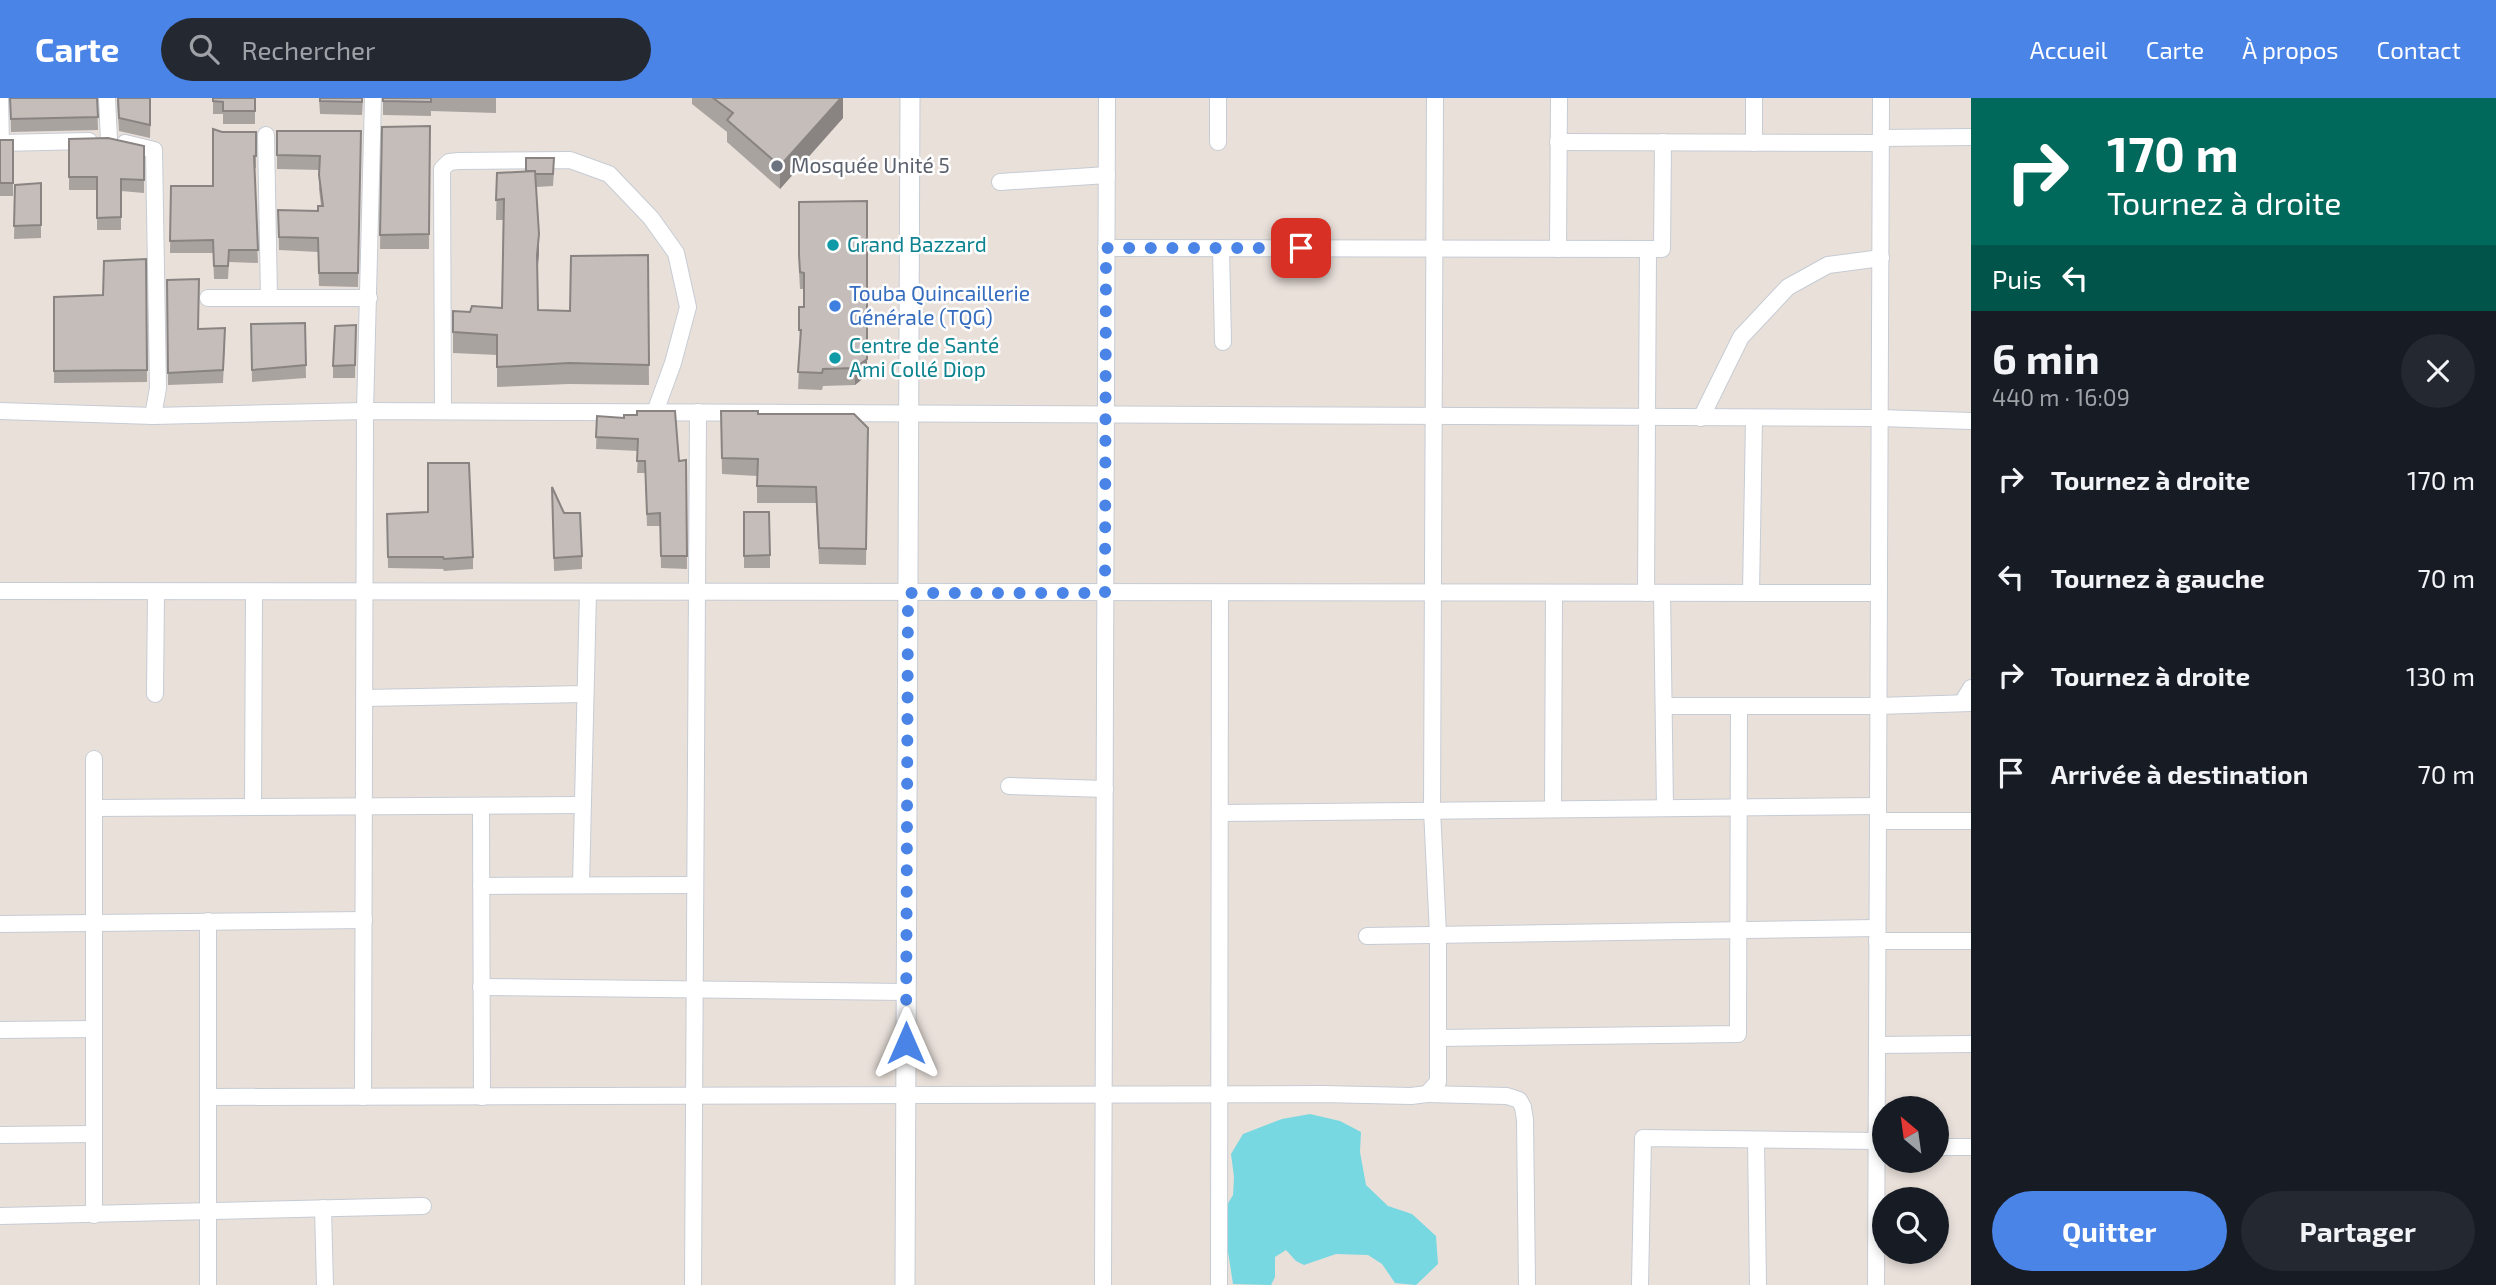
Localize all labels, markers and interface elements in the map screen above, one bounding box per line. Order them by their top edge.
search box [161,18,651,81]
text: Carte [35,29,119,69]
icon: search [185,30,223,68]
text: Rechercher [241,34,375,65]
text: Accueil [2030,35,2108,64]
text: Carte [2146,35,2204,64]
text: À propos [2242,35,2339,64]
text: Contact [2377,35,2461,64]
text: 170 m [2107,123,2239,182]
icon: right [1992,126,2083,217]
place label: Mosquée Unité 5 [791,152,950,177]
marker: Mosquée Unité 5 [769,158,785,174]
text: Tournez à droite [2107,183,2341,221]
pin [1271,218,1331,278]
icon: arrive [1282,229,1320,267]
place label: Grand Bazzard [847,231,987,256]
marker: Grand Bazzard [825,237,841,253]
icon: left [2056,259,2094,297]
text: Puis [1992,263,2042,294]
place label: Touba Quincaillerie Générale (TQG) [849,280,1030,330]
marker: Touba Quincaillerie Générale (TQG) [827,298,843,314]
place label: Centre de Santé Ami Collé Diop [849,332,999,381]
text: 6 min [1992,332,2100,382]
button: close [2401,334,2475,408]
marker: Centre de Santé Ami Collé Diop [827,350,843,366]
text: 440 m · 16:09 [1992,383,2130,411]
icon: right [1992,460,2030,498]
text: Tournez à droite [2051,464,2250,495]
text: 170 m [2407,464,2475,495]
icon: left [1992,558,2030,596]
text: Tournez à gauche [2051,562,2265,593]
text: 70 m [2417,562,2475,593]
icon: right [1992,656,2030,694]
text: Tournez à droite [2051,660,2250,691]
text: 130 m [2406,660,2475,691]
icon: arrive [1992,754,2030,792]
text: Arrivée à destination [2051,758,2308,789]
text: 70 m [2417,758,2475,789]
position arrow [869,1006,943,1080]
north arrow [1872,1096,1950,1172]
map controls [1872,1096,1949,1264]
button: search [1872,1187,1949,1264]
button: Quitter [1992,1191,2227,1271]
button: Partager [2241,1191,2475,1271]

